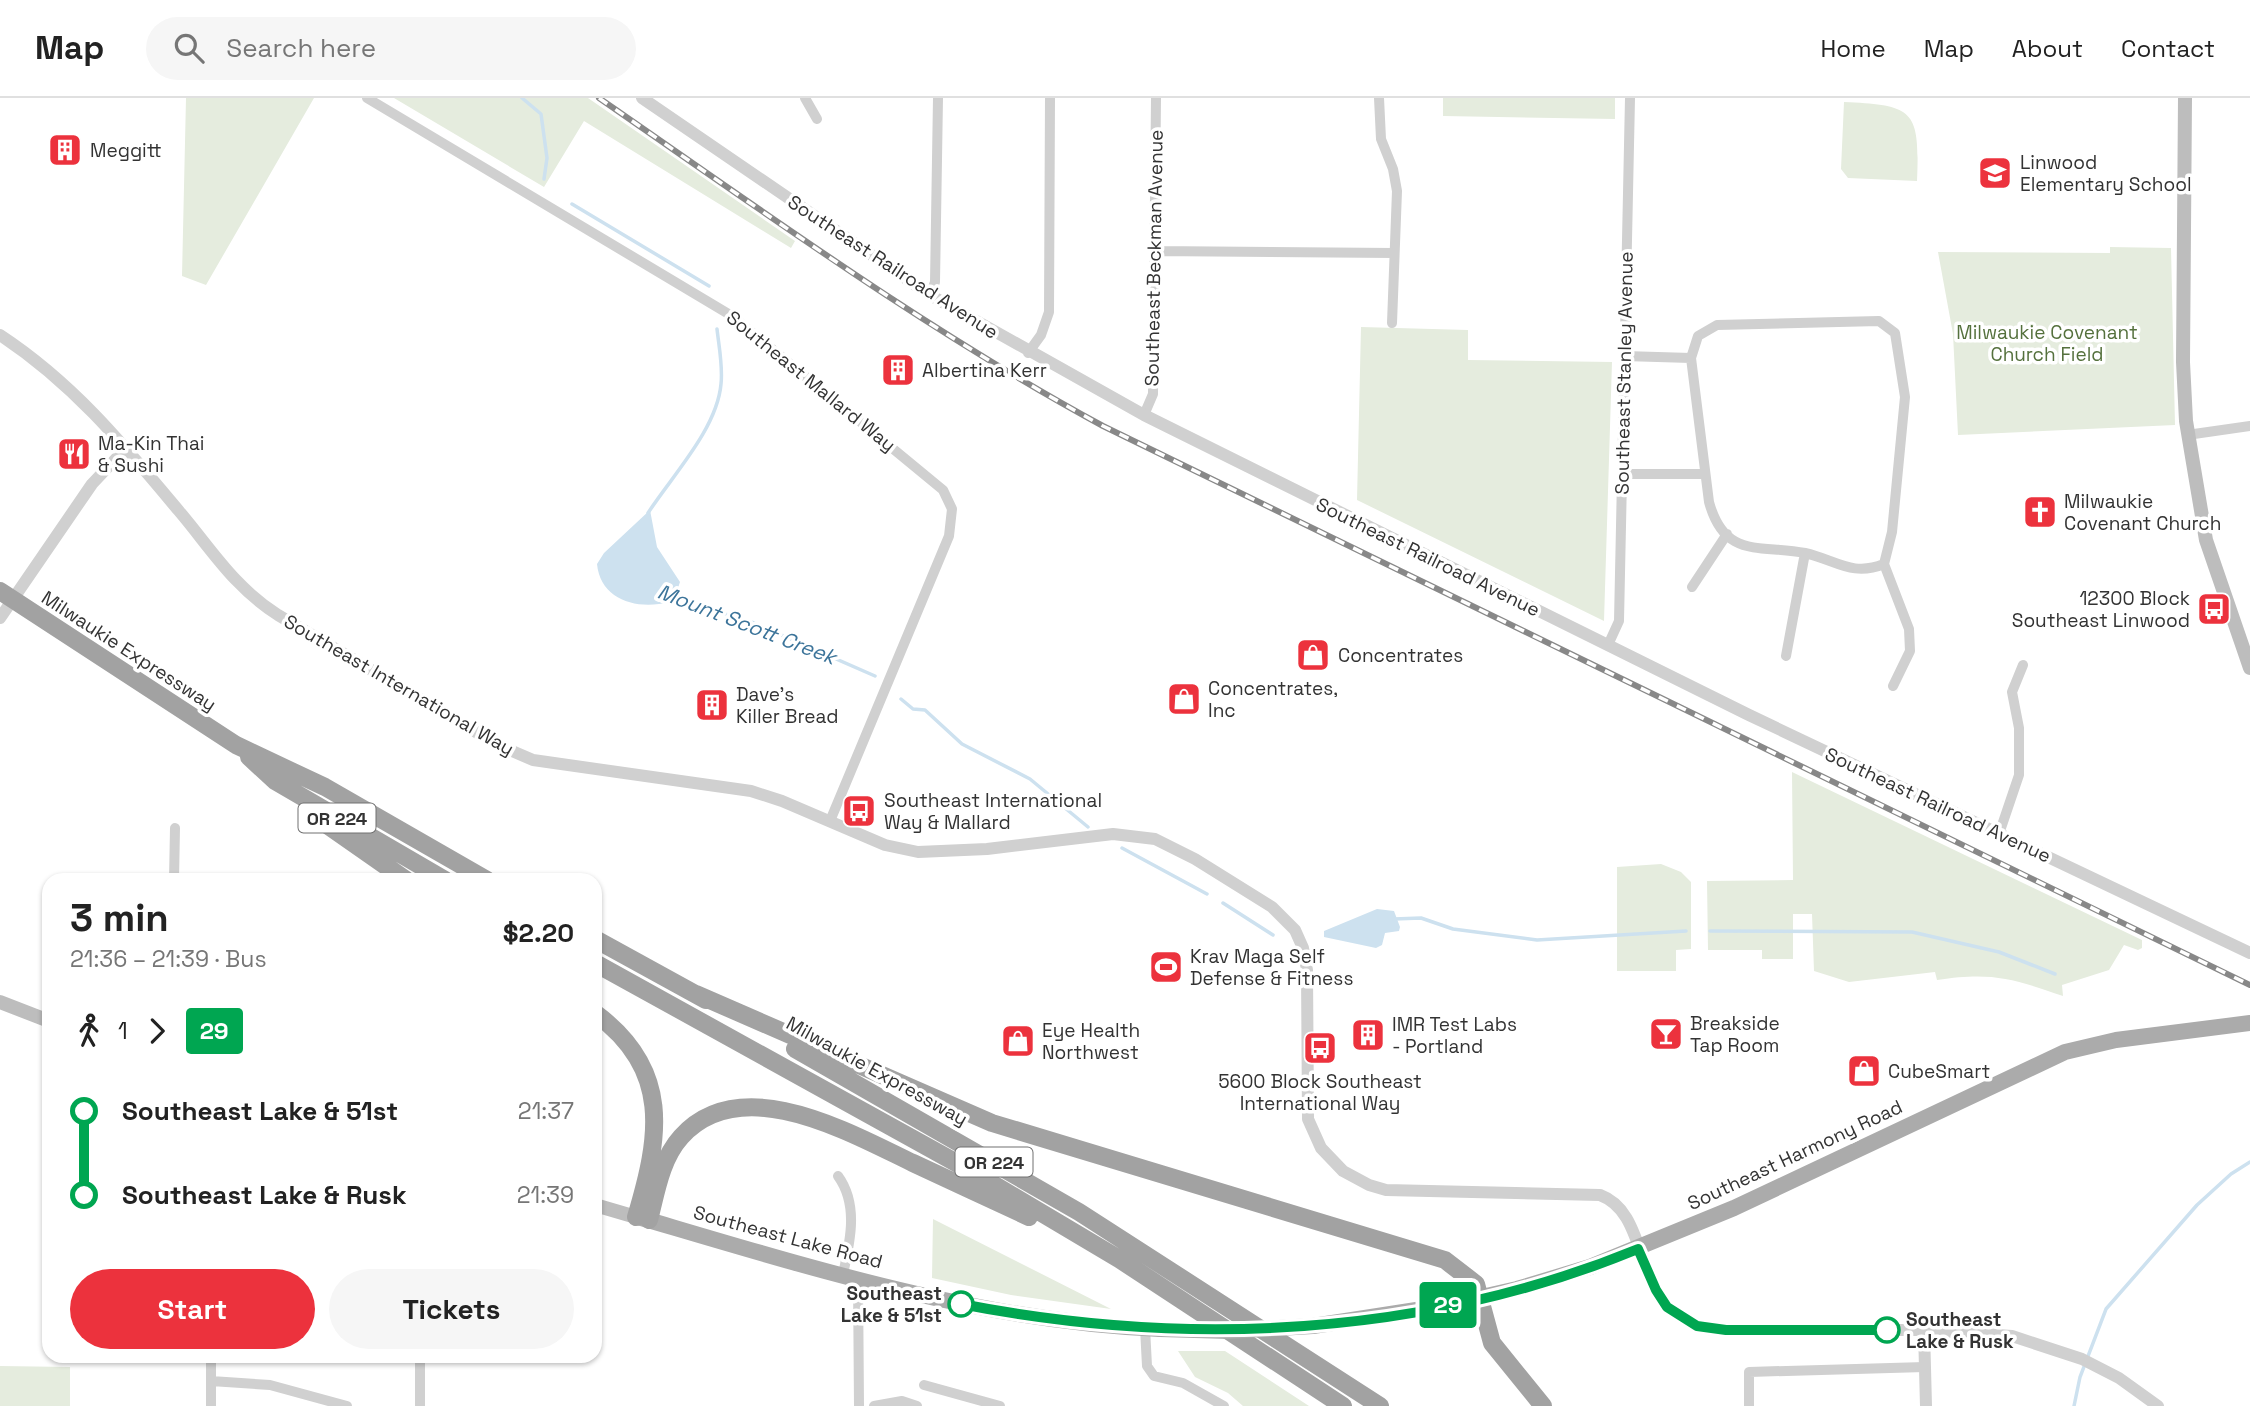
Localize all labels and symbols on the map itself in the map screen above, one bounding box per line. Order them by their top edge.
street label: Southeast Beckman Avenue [1139,129,1169,387]
building icon: Meggitt [46,131,84,169]
place label: Meggitt [90,138,162,163]
place label: Linwood Elementary School [2020,150,2192,197]
school or university icon: Linwood Elementary School [1976,154,2014,192]
street label: Southeast Railroad Avenue [783,189,1003,345]
street label: Southeast Stanley Avenue [1609,251,1639,495]
street label: Southeast Mallard Way [721,305,901,457]
park label: Milwaukie Covenant Church Field [1956,320,2138,367]
building icon: Albertina Kerr [879,351,917,389]
place label: Albertina Kerr [922,358,1047,383]
place label: Ma-Kin Thai & Sushi [98,431,205,478]
restaurant icon: Ma-Kin Thai & Sushi [55,435,93,473]
place label: Milwaukie Covenant Church [2064,489,2221,536]
street label: Southeast Railroad Avenue [1312,492,1544,622]
church icon: Milwaukie Covenant Church [2021,493,2059,531]
water label: Mount Scott Creek [654,578,843,671]
street label: Milwaukie Expressway [37,585,221,717]
place label: 12300 Block Southeast Linwood [2012,586,2190,633]
bus stop icon: 12300 Block Southeast Linwood [2195,590,2233,628]
street label: Southeast International Way [279,609,519,761]
shop icon: Concentrates [1294,636,1332,674]
place label: Concentrates [1338,643,1463,668]
place label: Concentrates, Inc [1208,676,1338,723]
shop icon: Concentrates, Inc [1165,680,1203,718]
place label: Dave's Killer Bread [736,682,838,729]
building icon: Dave's Killer Bread [693,686,731,724]
street label: Southeast Railroad Avenue [1821,742,2055,868]
place label: Southeast International Way & Mallard [884,788,1102,835]
bus stop icon: Southeast International Way & Mallard [840,792,878,830]
road number: OR 224 [298,804,376,832]
place label: Krav Maga Self Defense & Fitness [1190,944,1353,991]
sports icon: Krav Maga Self Defense & Fitness [1147,948,1185,986]
street label: Milwaukie Expressway [782,1011,972,1131]
place label: Breakside Tap Room [1690,1011,1780,1058]
place label: IMR Test Labs - Portland [1392,1012,1517,1059]
bar icon: Breakside Tap Room [1647,1015,1685,1053]
building icon: IMR Test Labs - Portland [1349,1016,1387,1054]
place label: Eye Health Northwest [1042,1018,1140,1065]
shop icon: Eye Health Northwest [999,1022,1037,1060]
bus stop icon: 5600 Block Southeast International Way [1301,1029,1339,1067]
shop icon: CubeSmart [1845,1052,1883,1090]
place label: CubeSmart [1888,1059,1990,1084]
place label: 5600 Block Southeast International Way [1218,1069,1422,1116]
street label: Southeast Harmony Road [1684,1094,1906,1216]
road number: OR 224 [956,1148,1032,1176]
street label: Southeast Lake Road [691,1200,885,1274]
place label: Southeast Lake & 51st [841,1281,942,1328]
line badge: 29 [1416,1282,1480,1328]
marker: Southeast Lake & 51st [948,1291,974,1317]
place label: Southeast Lake & Rusk [1906,1307,2014,1354]
marker: Southeast Lake & Rusk [1874,1317,1900,1343]

